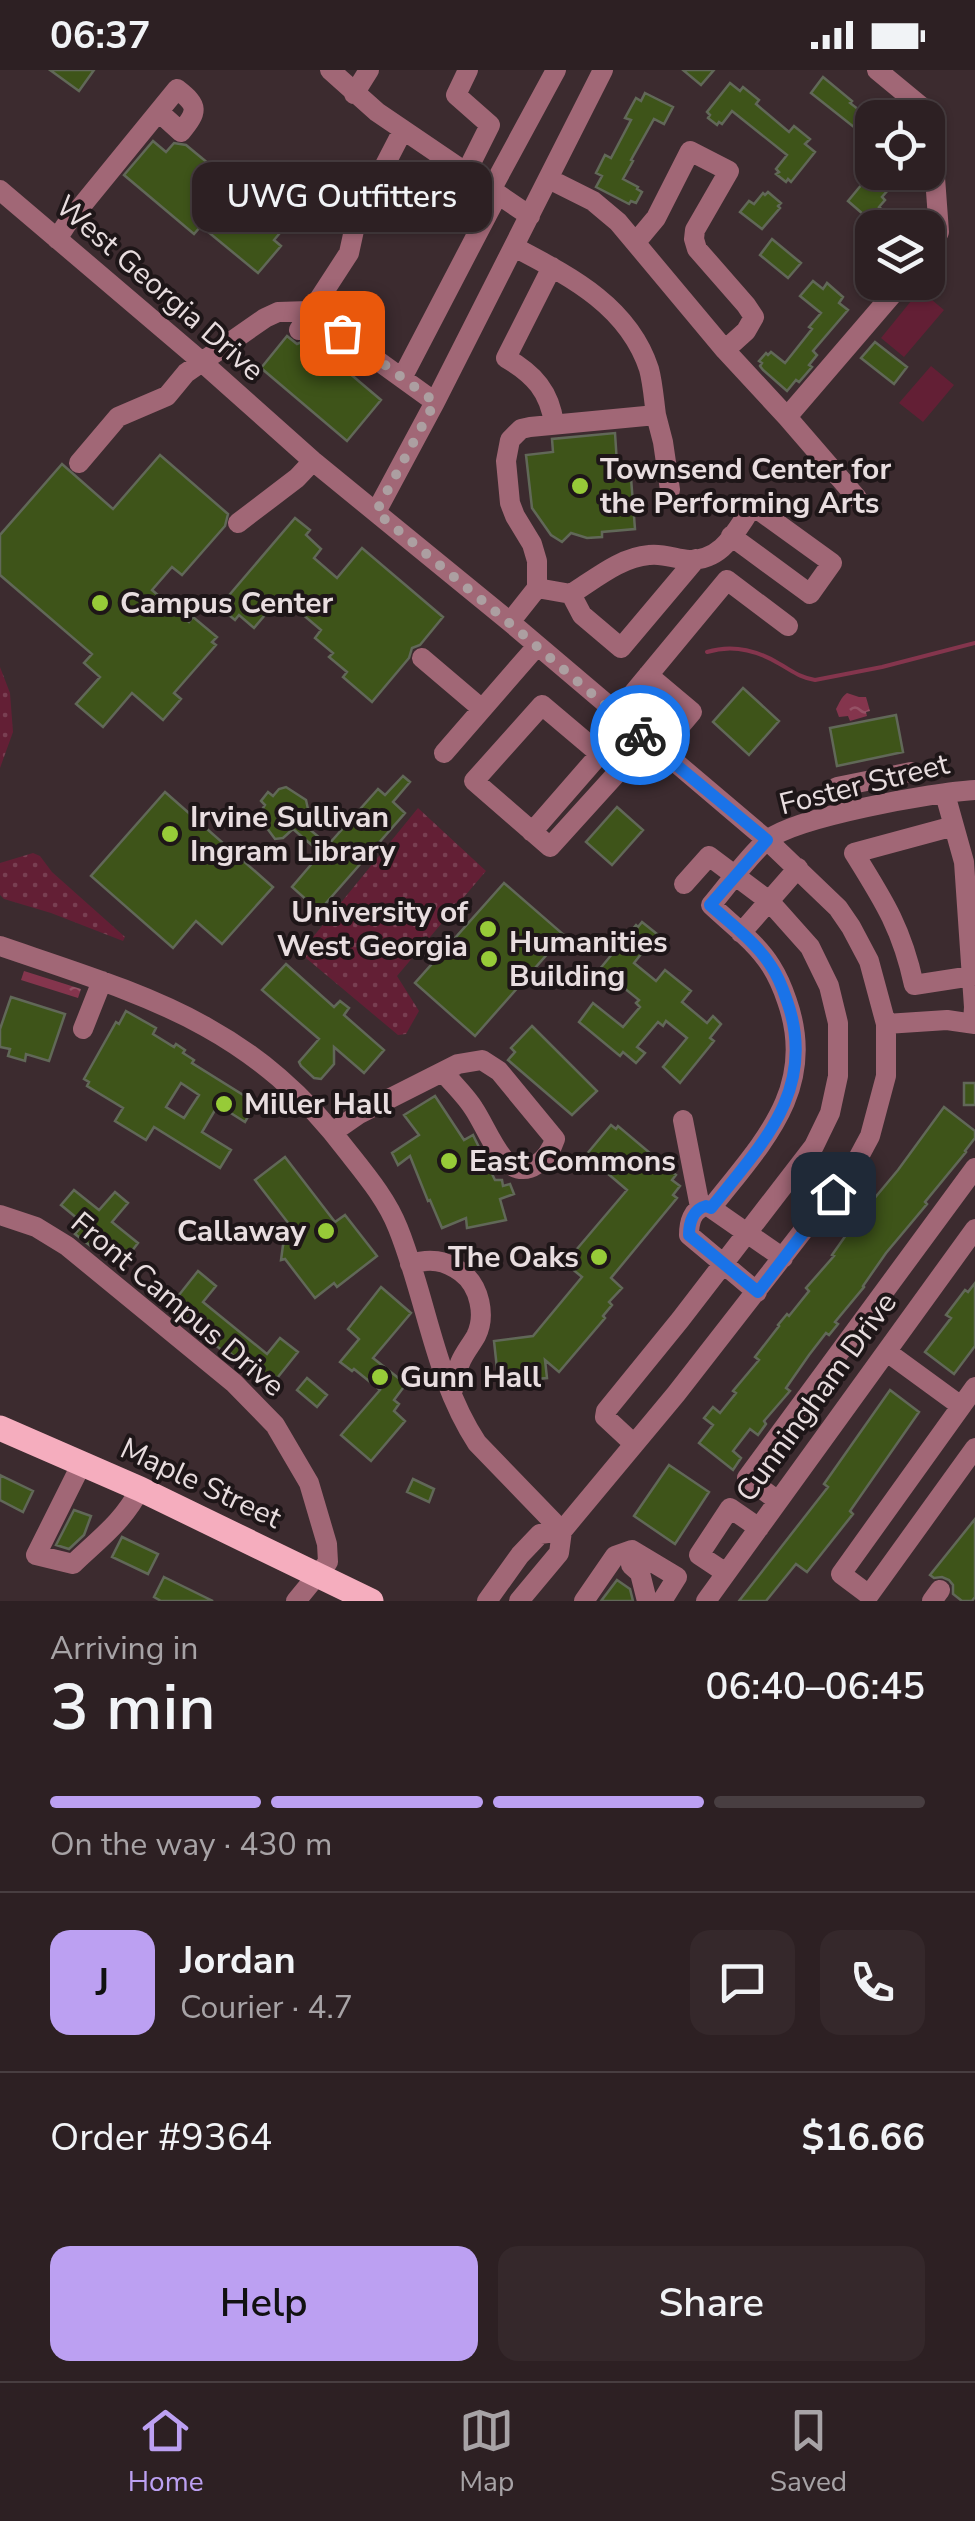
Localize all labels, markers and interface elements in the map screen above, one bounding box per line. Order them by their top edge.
text: 06:37 [50,10,151,61]
map controls [855,100,945,300]
button: locate [855,100,945,190]
callout: UWG Outfitters [192,163,492,233]
text: UWG Outfitters [227,175,457,218]
street label: West Georgia Drive [47,186,273,390]
button: layers [855,210,945,300]
pin [300,291,385,376]
icon: bag [315,306,370,361]
place label: Townsend Center for the Performing Arts [600,449,891,524]
marker: Townsend Center for the Performing Arts [569,475,591,497]
place label: Campus Center [120,583,333,624]
marker: Campus Center [89,592,111,614]
courier [590,685,690,785]
icon: bike [613,708,668,763]
street label: Foster Street [775,743,954,825]
place label: Irvine Sullivan Ingram Library [190,797,396,872]
marker: Irvine Sullivan Ingram Library [159,823,181,845]
place label: University of West Georgia [277,892,469,967]
marker: University of West Georgia [477,918,499,940]
place label: Humanities Building [509,922,668,997]
marker: Humanities Building [478,948,500,970]
place label: Miller Hall [244,1084,392,1125]
marker: Miller Hall [213,1093,235,1115]
place label: East Commons [469,1141,676,1182]
marker: East Commons [438,1150,460,1172]
pin [791,1152,876,1237]
icon: home [806,1167,861,1222]
street label: Front Campus Drive [62,1203,293,1406]
place label: Callaway [177,1211,306,1252]
marker: Callaway [315,1220,337,1242]
place label: The Oaks [448,1237,579,1278]
marker: The Oaks [588,1246,610,1268]
street label: Cunningham Drive [726,1284,906,1510]
place label: Gunn Hall [400,1357,542,1398]
marker: Gunn Hall [369,1366,391,1388]
street label: Maple Street [114,1428,288,1539]
text: Arriving in [50,1627,198,1670]
text: 06:40–06:45 [706,1661,925,1712]
text: 3 min [50,1663,216,1752]
text: On the way · 430 m [50,1823,332,1866]
button: chat [690,1930,795,2035]
button: phone [820,1930,925,2035]
text: Jordan [180,1935,296,1986]
text: J [96,1957,109,2008]
text: Courier · 4.7 [180,1986,353,2029]
text: Order #9364 [50,2112,272,2163]
text: $16.66 [802,2112,925,2163]
button: Help [50,2246,478,2361]
button: Share [498,2246,925,2361]
tab: Home [128,2403,204,2501]
tab: Map [459,2403,514,2501]
tab: Saved [770,2403,847,2501]

